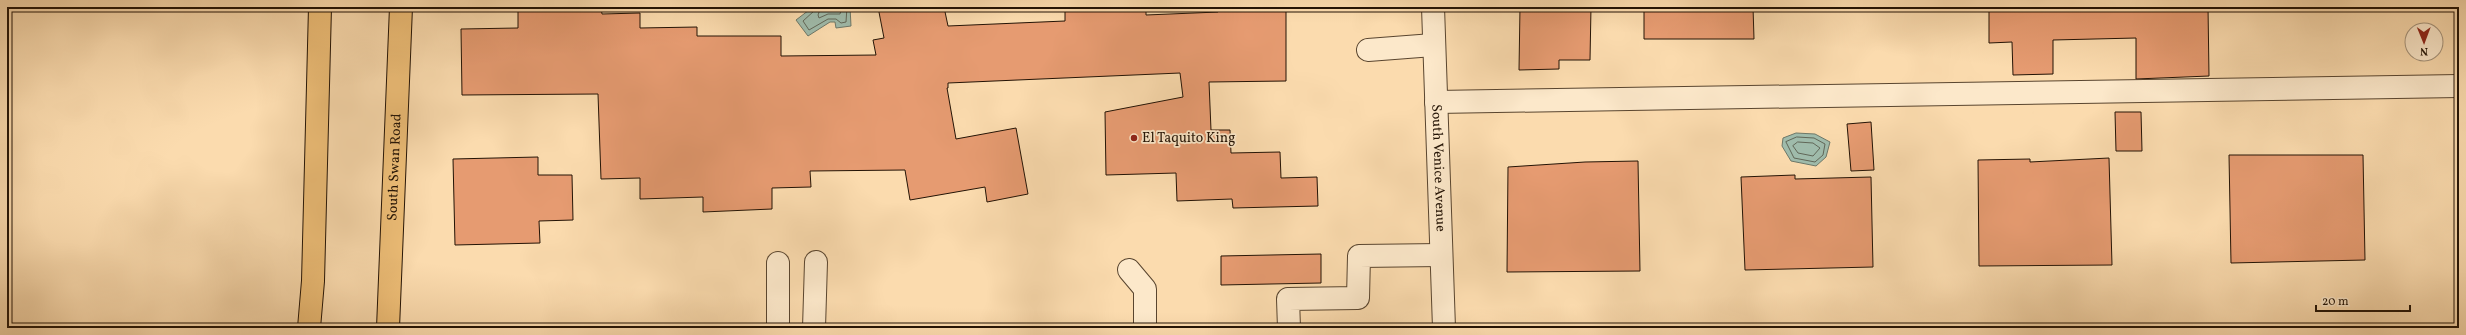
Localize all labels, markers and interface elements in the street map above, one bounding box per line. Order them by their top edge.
north arrow [2404,22,2444,62]
text: N [2420,43,2428,58]
street label: South Venice Avenue [1427,104,1450,232]
street label: South Swan Road [383,113,406,221]
place label: El Taquito King [1142,129,1235,148]
marker: El Taquito King [1129,133,1139,143]
scale bar [2316,287,2410,313]
text: 20 m [2322,294,2349,310]

